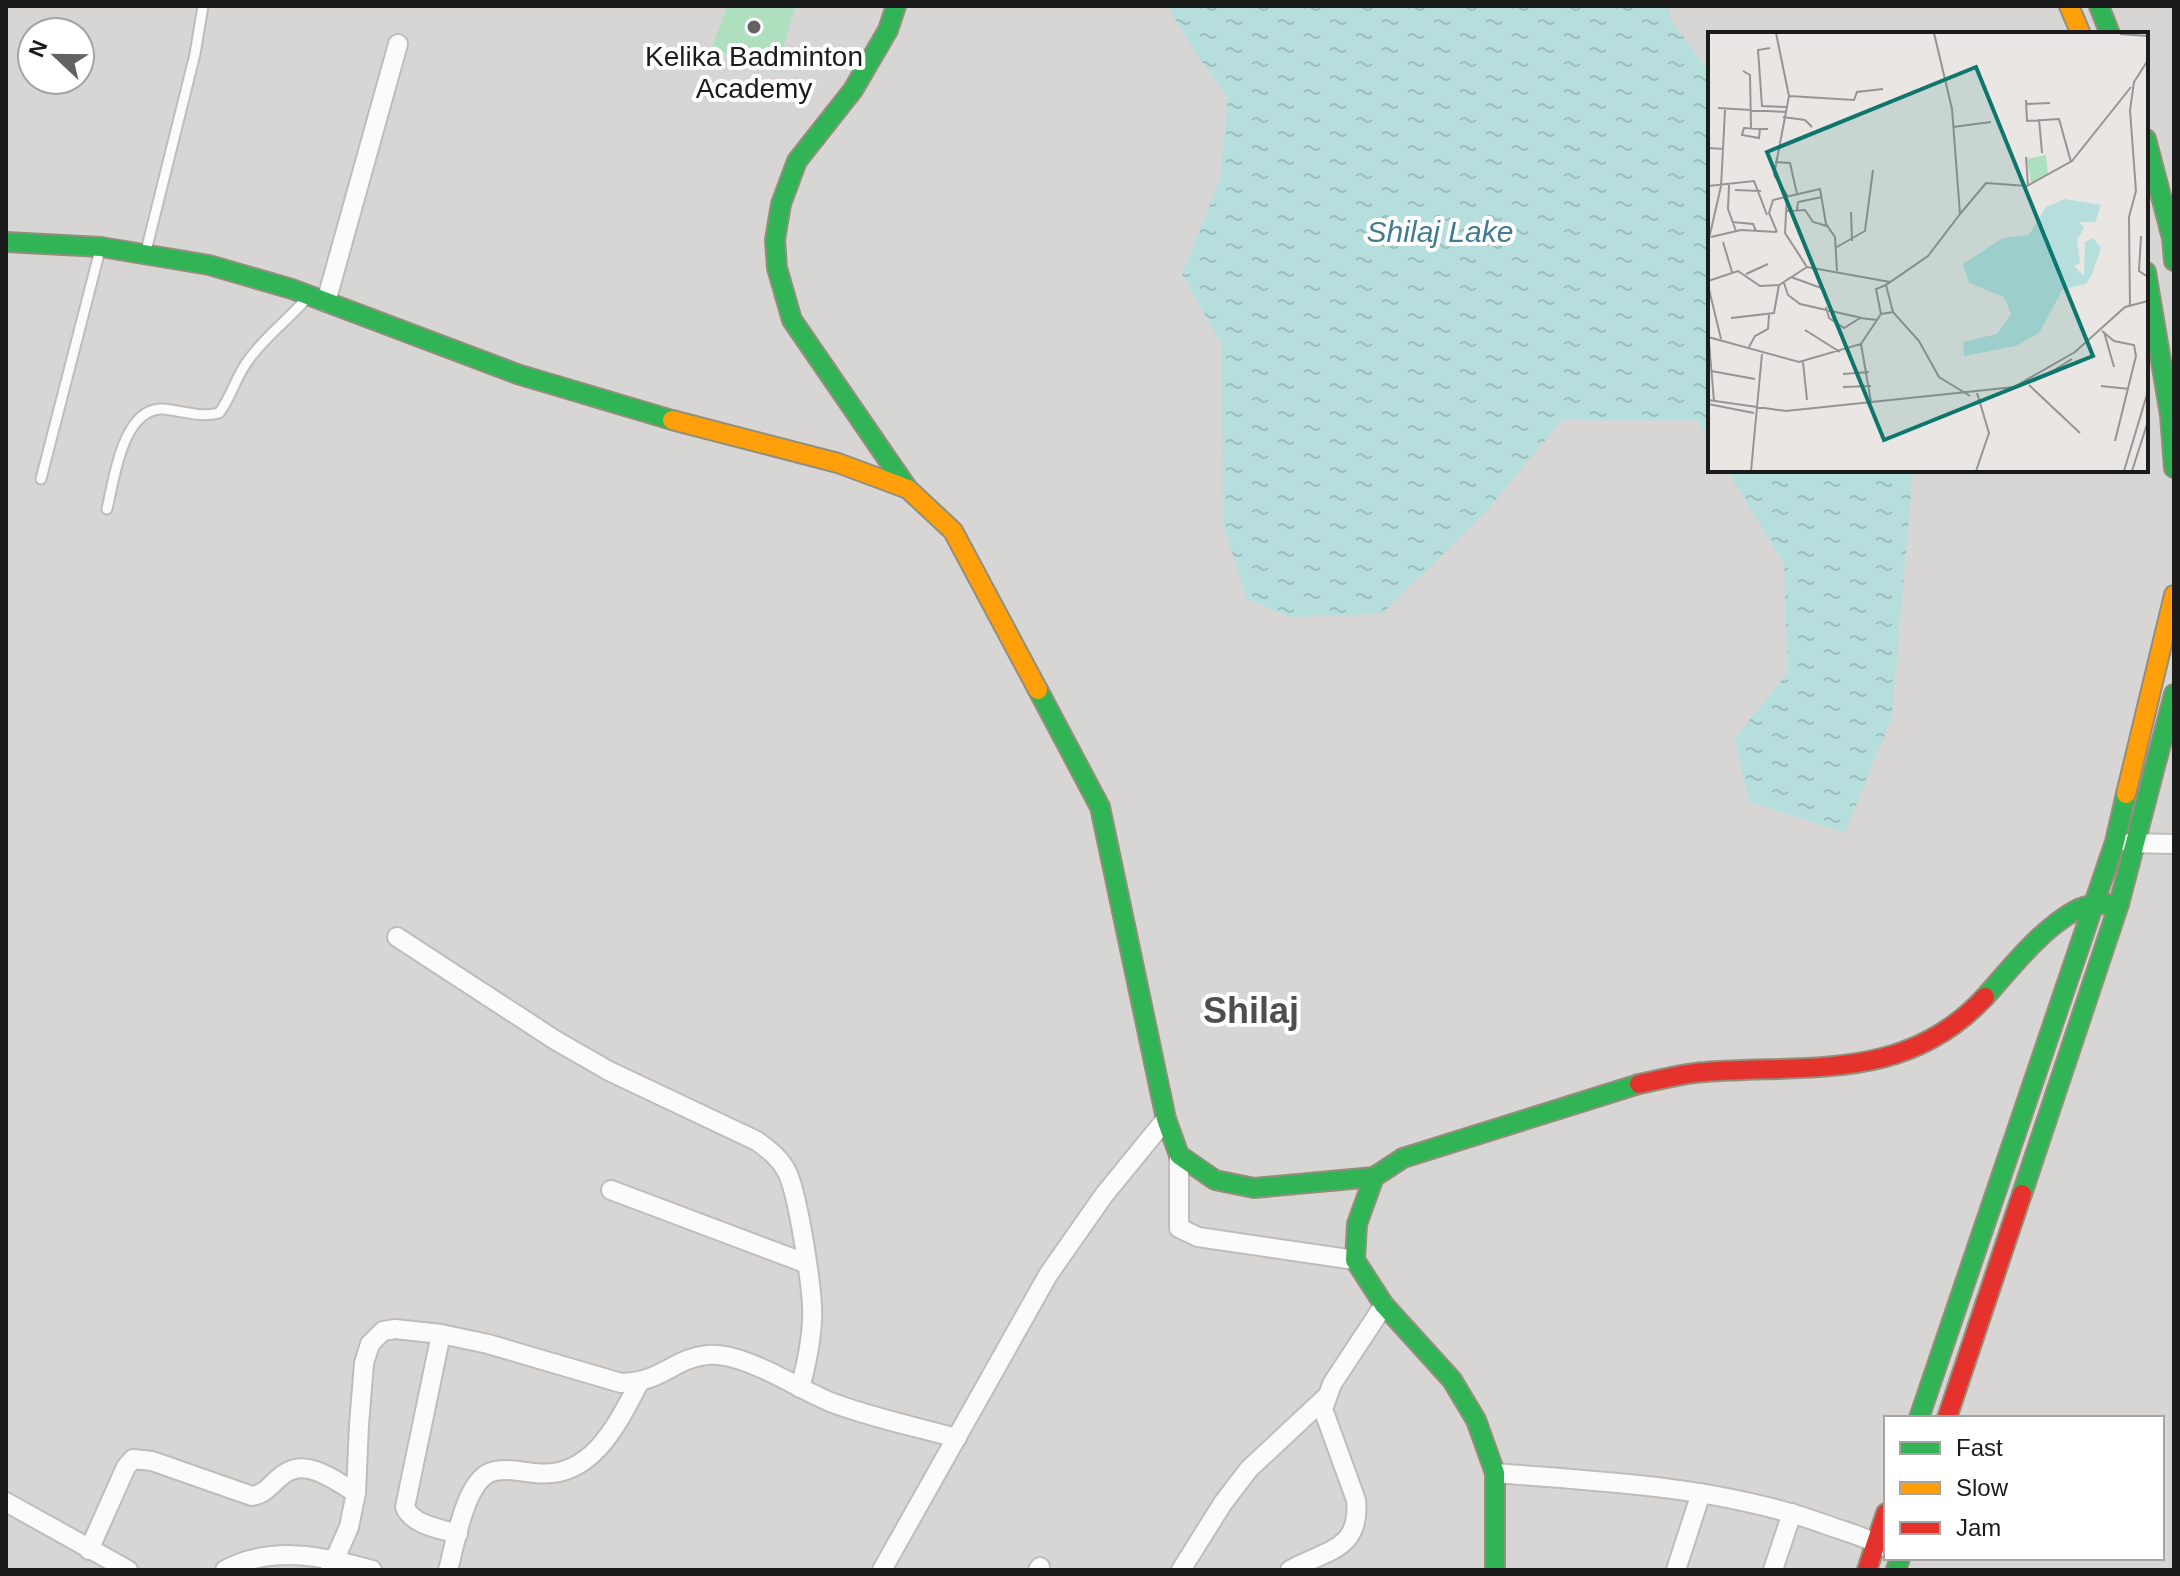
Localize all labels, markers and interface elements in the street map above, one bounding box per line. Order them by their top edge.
north arrow [16,16,96,96]
marker: Kelika Badminton Academy [745,18,763,36]
inset map [1708,32,2148,472]
text: N [23,37,52,61]
place label: Kelika Badminton Academy [645,41,863,104]
water label: Shilaj Lake [1367,215,1513,248]
district label: Shilaj [1203,990,1299,1031]
legend [1884,1416,2164,1560]
text: Fast [1956,1434,2003,1461]
text: Slow [1956,1474,2009,1501]
text: Jam [1956,1514,2001,1541]

